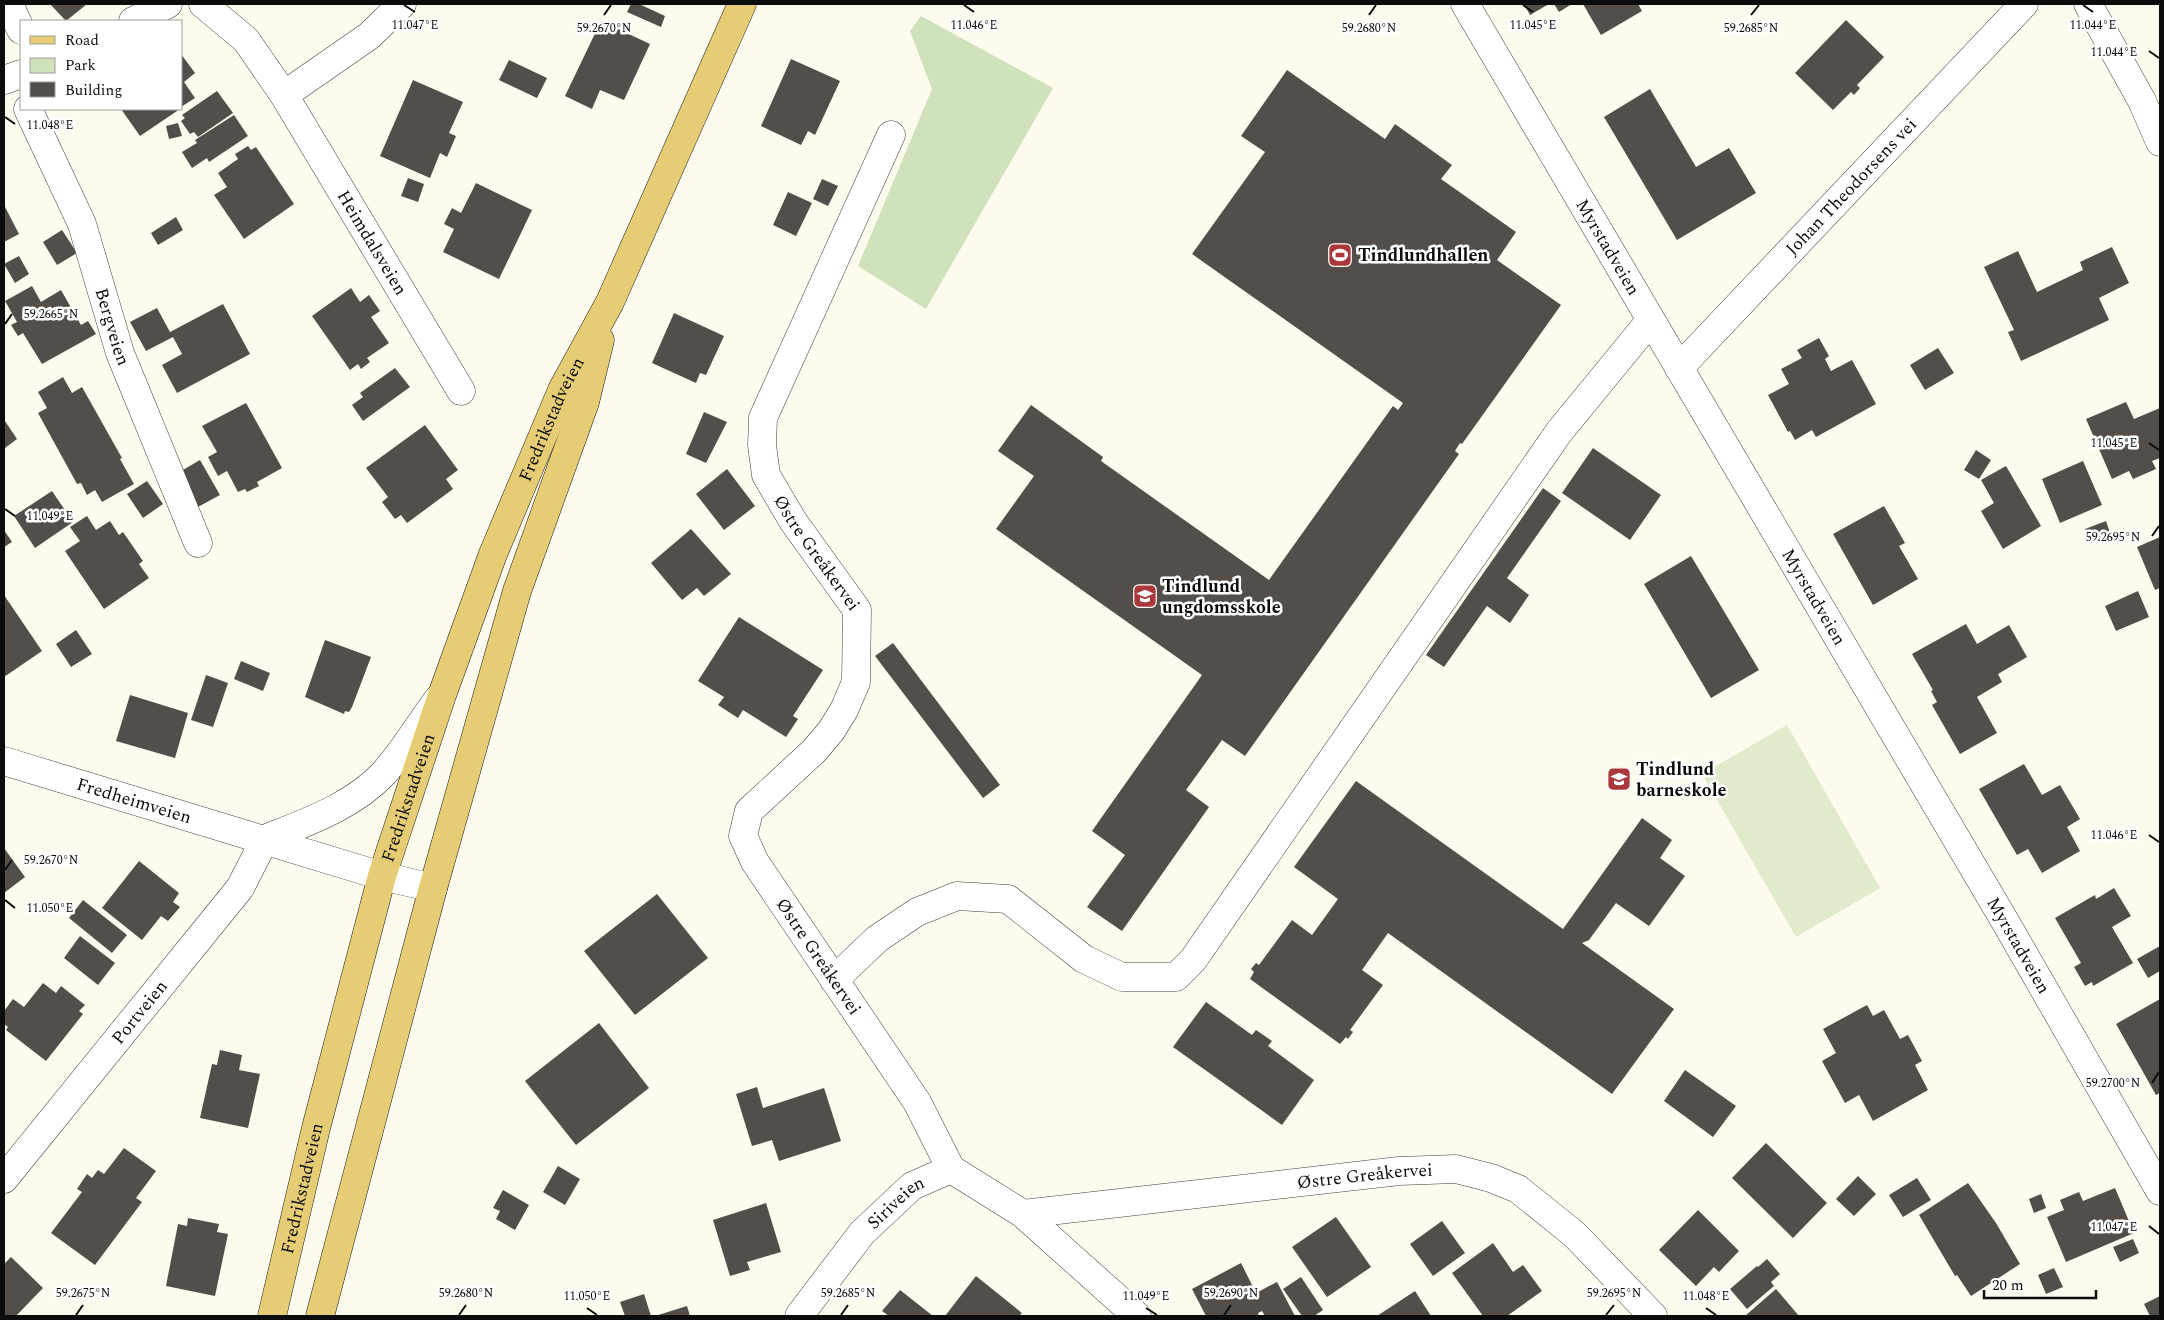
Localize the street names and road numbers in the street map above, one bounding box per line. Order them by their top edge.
street label: Johan Theodorsens vei [1779,112,1923,262]
street label: Heimdalsveien [330,185,414,300]
street label: Myrstadveien [1569,194,1647,300]
street label: Bergveien [88,284,137,370]
street label: Fredrikstadveien [512,352,591,486]
street label: Østre Greåkervei [767,490,867,616]
street label: Myrstadveien [1775,543,1853,650]
street label: Fredrikstadveien [374,730,442,866]
street label: Fredheimveien [73,770,195,831]
street label: Østre Greåkervei [769,892,868,1020]
street label: Myrstadveien [1980,892,2057,999]
street label: Portveien [105,974,174,1050]
street label: Fredrikstadveien [273,1120,330,1257]
street label: Østre Greåkervei [1296,1156,1433,1196]
street label: Siriveien [861,1169,929,1236]

